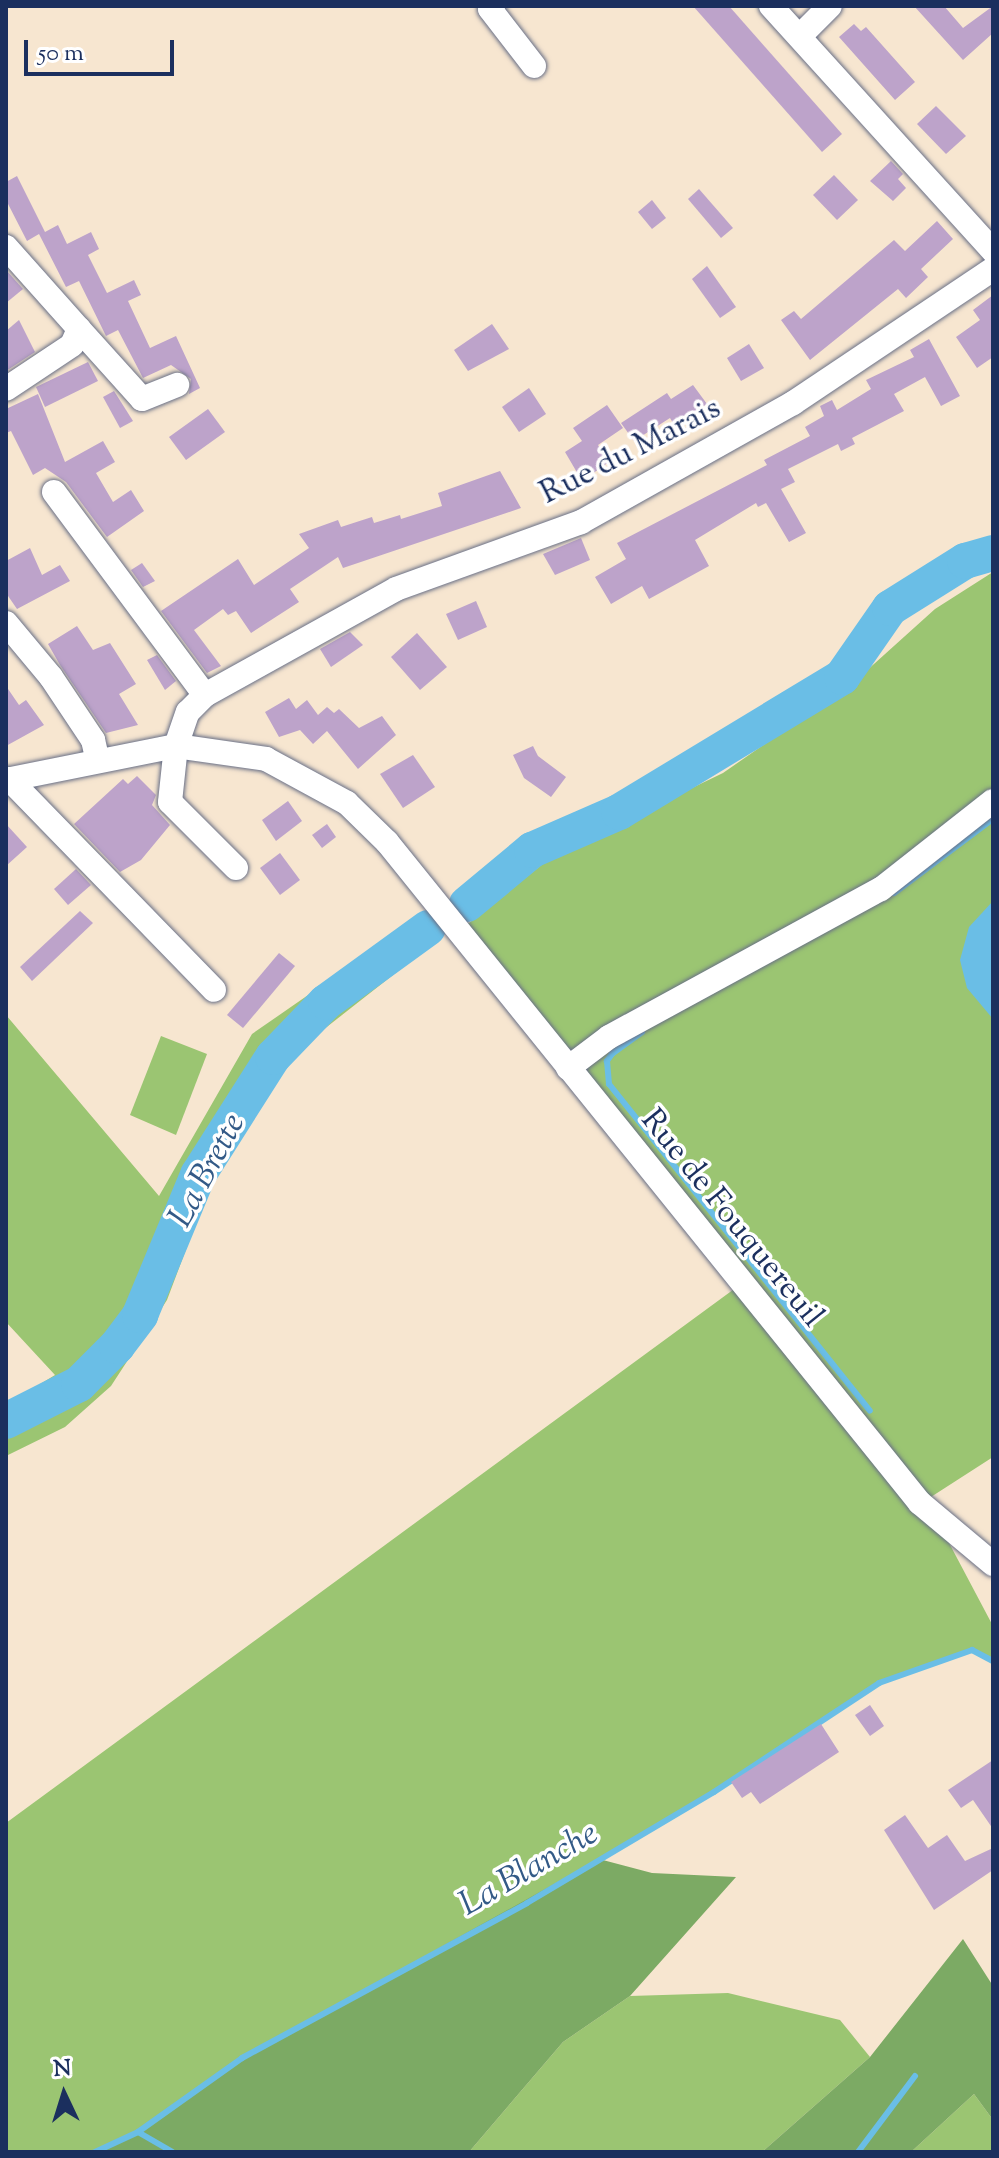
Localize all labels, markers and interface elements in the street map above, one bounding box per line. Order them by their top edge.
scale bar [28,24,178,74]
text: 50 m [38,37,84,71]
street label: Rue du Marais [534,390,728,514]
street label: Rue de Fouquereuil [631,1102,831,1336]
water label: La Brette [161,1107,255,1235]
water label: La Blanche [452,1814,606,1926]
text: N [52,2053,72,2087]
north arrow [24,2054,104,2134]

